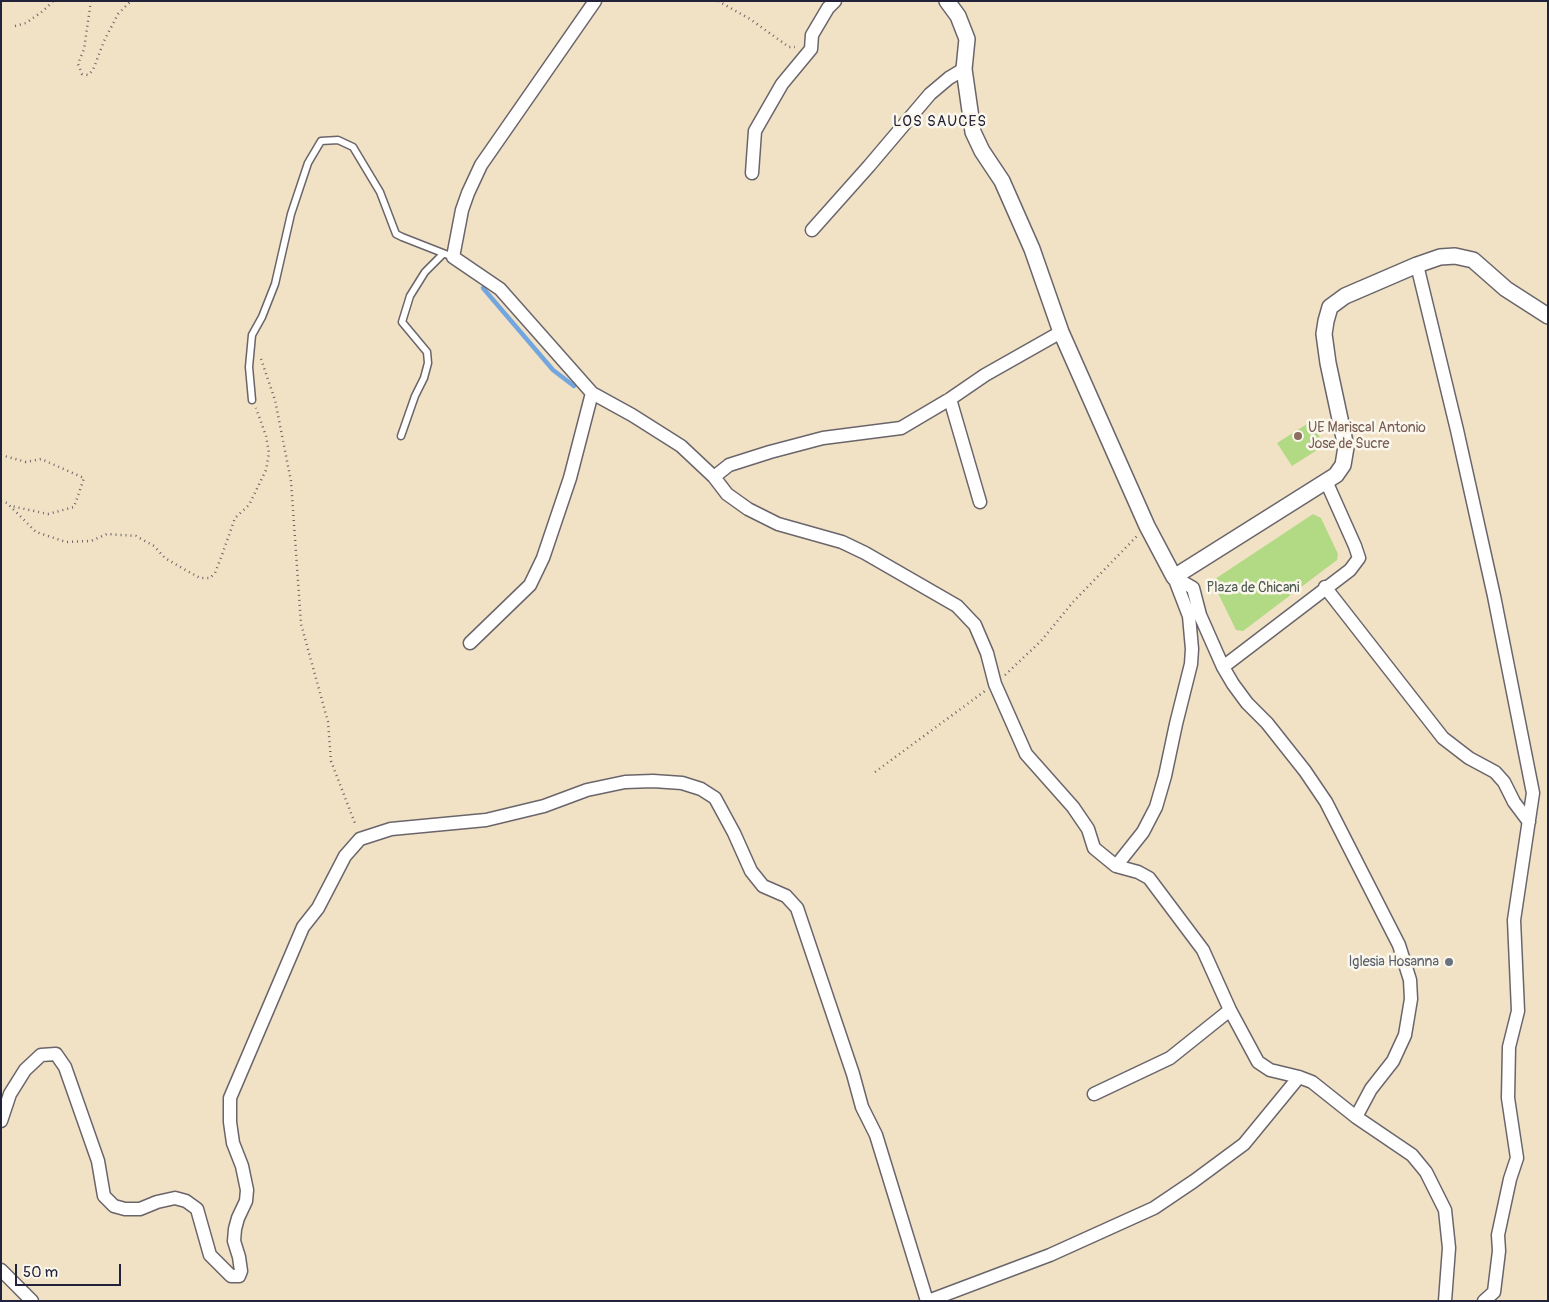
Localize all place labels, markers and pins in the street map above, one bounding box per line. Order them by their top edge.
place label: UE Mariscal Antonio Jose de Sucre [1308,420,1426,452]
marker: UE Mariscal Antonio Jose de Sucre [1292,430,1304,442]
place label: Iglesia Hosanna [1348,954,1439,970]
marker: Iglesia Hosanna [1443,956,1455,968]

